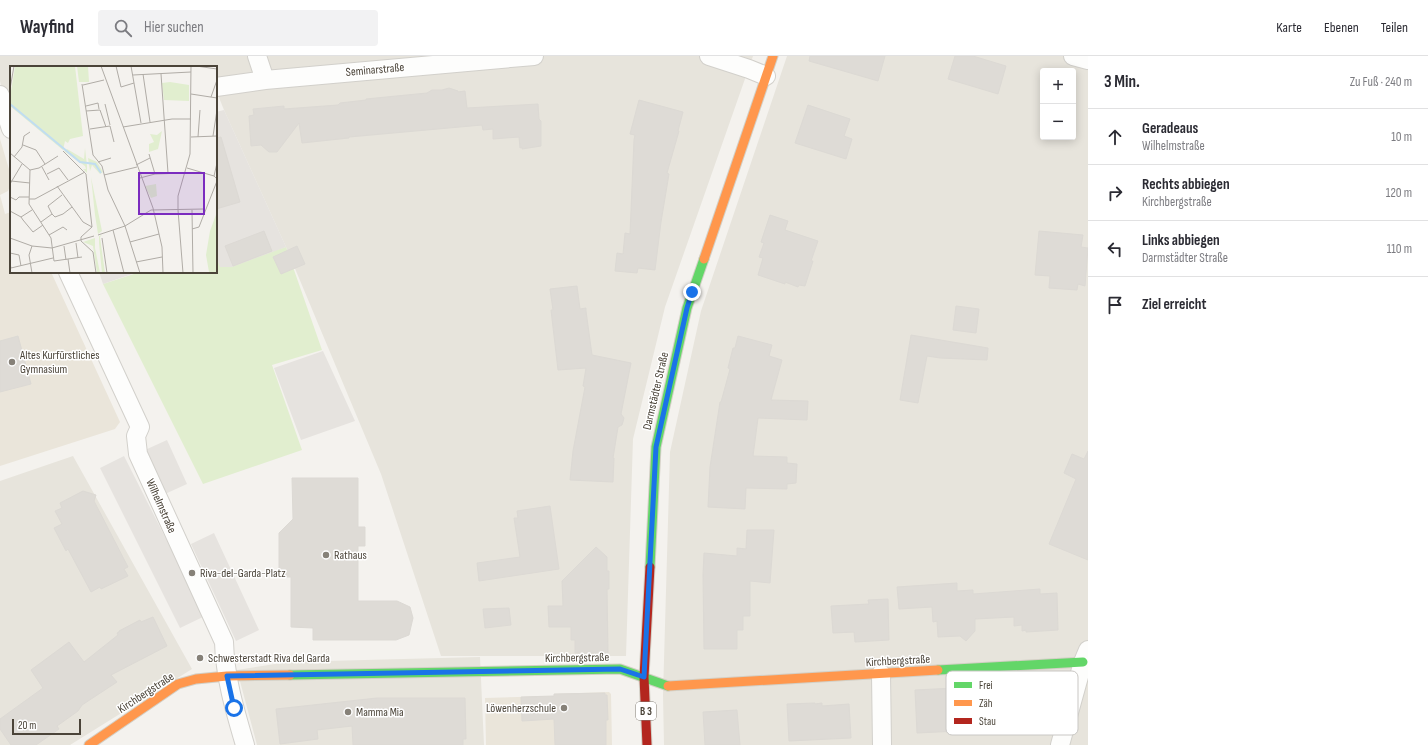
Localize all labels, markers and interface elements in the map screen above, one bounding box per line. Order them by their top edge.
search box [98,10,378,46]
text: Wayfind [20,16,74,39]
icon: search [112,17,134,39]
text: Hier suchen [144,18,204,37]
text: Karte [1276,19,1302,36]
text: Ebenen [1324,19,1359,36]
text: Teilen [1381,19,1408,36]
street label: Seminarstraße [345,60,405,80]
inset map [10,66,217,273]
map controls [1040,68,1076,140]
button: + [1040,68,1076,104]
text: 3 Min. [1104,72,1140,92]
text: Zu Fuß · 240 m [1350,74,1412,90]
button: − [1040,104,1076,140]
text: Geradeaus [1142,119,1198,138]
icon: ahead [1104,126,1126,148]
text: 10 m [1391,129,1412,145]
text: Wilhelmstraße [1142,138,1205,154]
text: Rechts abbiegen [1142,175,1230,194]
icon: right [1104,182,1126,204]
text: 120 m [1386,185,1412,201]
text: Kirchbergstraße [1142,194,1212,210]
text: Links abbiegen [1142,231,1220,250]
icon: left [1104,238,1126,260]
text: 110 m [1387,241,1412,257]
text: Darmstädter Straße [1142,250,1228,266]
route end [683,283,701,301]
icon: arrive [1104,294,1126,316]
text: Ziel erreicht [1142,295,1206,314]
place label: Altes Kurfürstliches Gymnasium [19,348,100,377]
street label: Darmstädter Straße [640,350,672,431]
marker: Altes Kurfürstliches Gymnasium [7,357,17,367]
street label: Wilhelmstraße [142,477,180,536]
place label: Rathaus [334,548,367,563]
marker: Rathaus [321,550,331,560]
place label: Riva-del-Garda-Platz [200,566,286,581]
marker: Riva-del-Garda-Platz [187,568,197,578]
street label: Kirchbergstraße [545,650,609,666]
place label: Schwesterstadt Riva del Garda [208,651,330,666]
street label: Kirchbergstraße [866,652,931,670]
marker: Schwesterstadt Riva del Garda [195,653,205,663]
street label: Kirchbergstraße [115,669,177,717]
legend [946,671,1078,735]
text: Frei [979,679,993,692]
text: Zäh [979,697,993,710]
route start [225,699,243,717]
place label: Löwenherzschule [486,701,556,716]
road number: B 3 [636,702,656,720]
marker: Löwenherzschule [559,703,569,713]
place label: Mamma Mia [356,705,404,720]
marker: Mamma Mia [343,707,353,717]
text: Stau [979,715,996,728]
scale bar [12,717,81,736]
text: 20 m [18,719,36,732]

